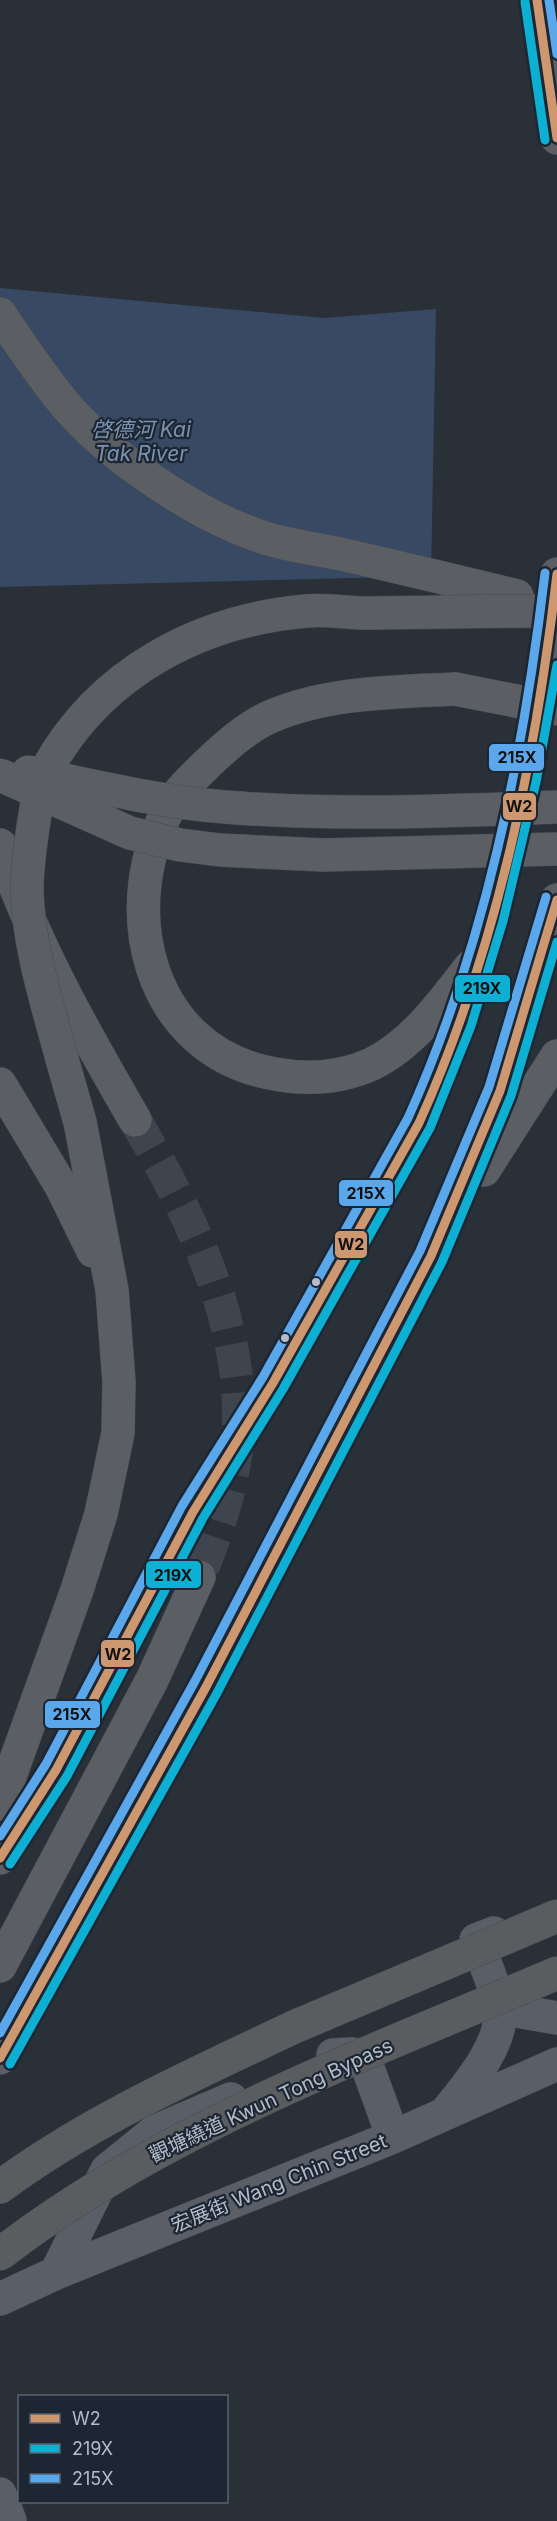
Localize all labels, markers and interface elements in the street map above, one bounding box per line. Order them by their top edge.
water label: 啓德河 Kai Tak River [91,417,192,466]
line badge: 215X [488,743,545,772]
text: 215X [497,747,537,767]
line badge: W2 [502,792,537,821]
text: W2 [506,796,532,816]
line badge: 219X [454,974,511,1003]
text: 219X [463,978,501,998]
line badge: 215X [338,1179,394,1207]
text: 215X [346,1183,386,1203]
line badge: W2 [334,1230,368,1259]
text: W2 [338,1234,364,1254]
unlabelled marker [310,1276,322,1288]
unlabelled marker [279,1332,291,1344]
line badge: 219X [145,1560,202,1589]
text: 219X [154,1565,192,1585]
line badge: W2 [100,1639,135,1668]
text: W2 [105,1644,131,1664]
line badge: 215X [44,1700,101,1729]
text: 215X [52,1704,92,1724]
street label: 觀塘繞道 Kwun Tong Bypass [146,2033,396,2167]
street label: 宏展街 Wang Chin Street [168,2129,391,2237]
legend [18,2395,228,2503]
text: W2 [72,2408,101,2429]
text: 219X [72,2438,113,2459]
text: 215X [72,2468,114,2489]

